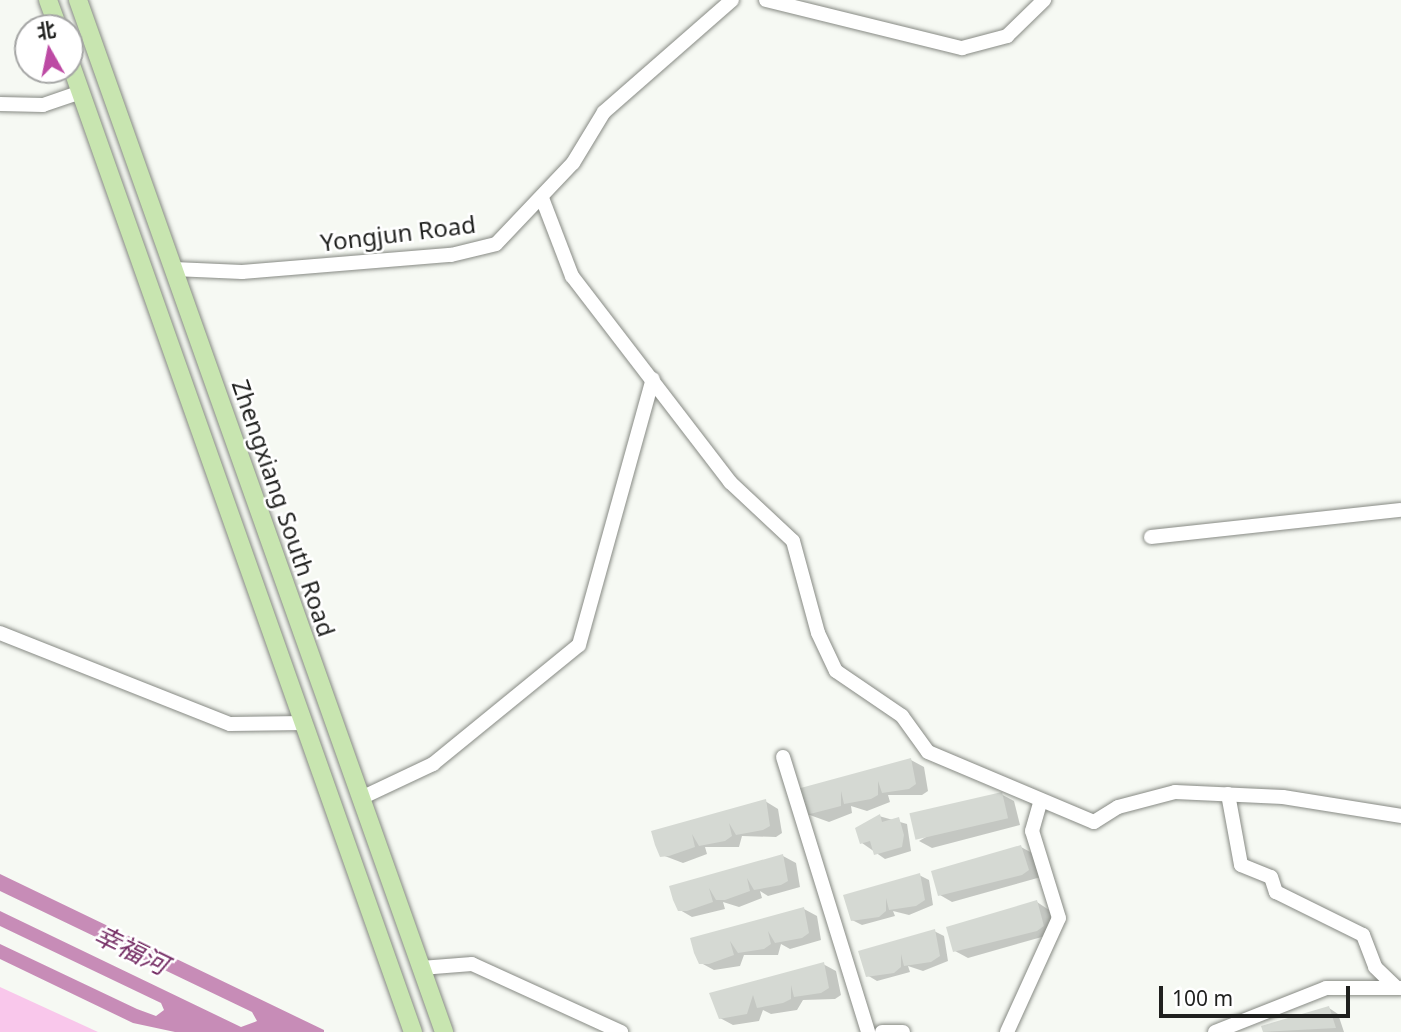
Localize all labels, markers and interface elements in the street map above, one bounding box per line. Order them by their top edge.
north arrow [14,14,84,84]
text: 北 [35,16,57,45]
street label: Yongjun Road [319,209,477,257]
street label: Zhengxiang South Road [226,376,342,640]
water label: 幸福河 [89,919,173,981]
scale bar [1163,972,1354,1016]
text: 100 m [1172,984,1233,1012]

